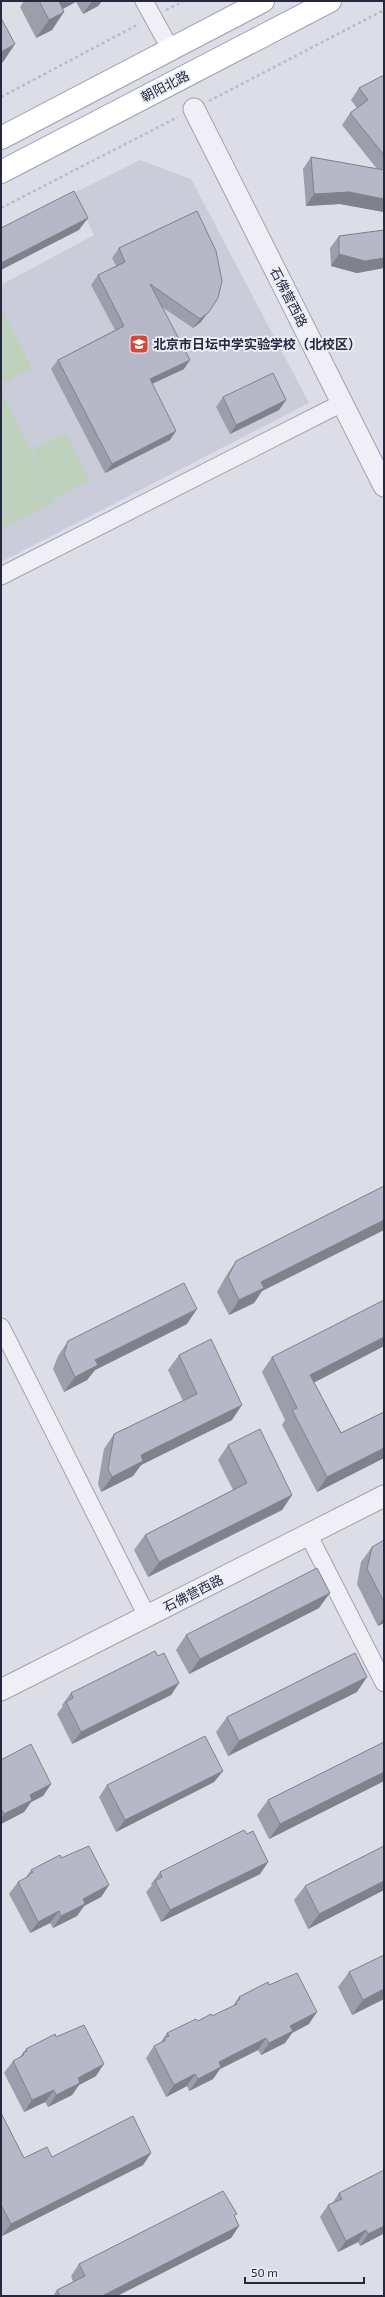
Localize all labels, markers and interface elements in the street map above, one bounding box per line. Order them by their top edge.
street label: 朝阳北路 [138,67,192,105]
street label: 石佛营西路 [267,264,311,330]
school or university icon: 北京市日坛中学实验学校（北校区） [128,333,150,355]
place label: 北京市日坛中学实验学校（北校区） [153,336,361,352]
street label: 石佛营西路 [160,1571,226,1615]
scale bar [245,2259,364,2285]
text: 50 m [251,2265,278,2279]

